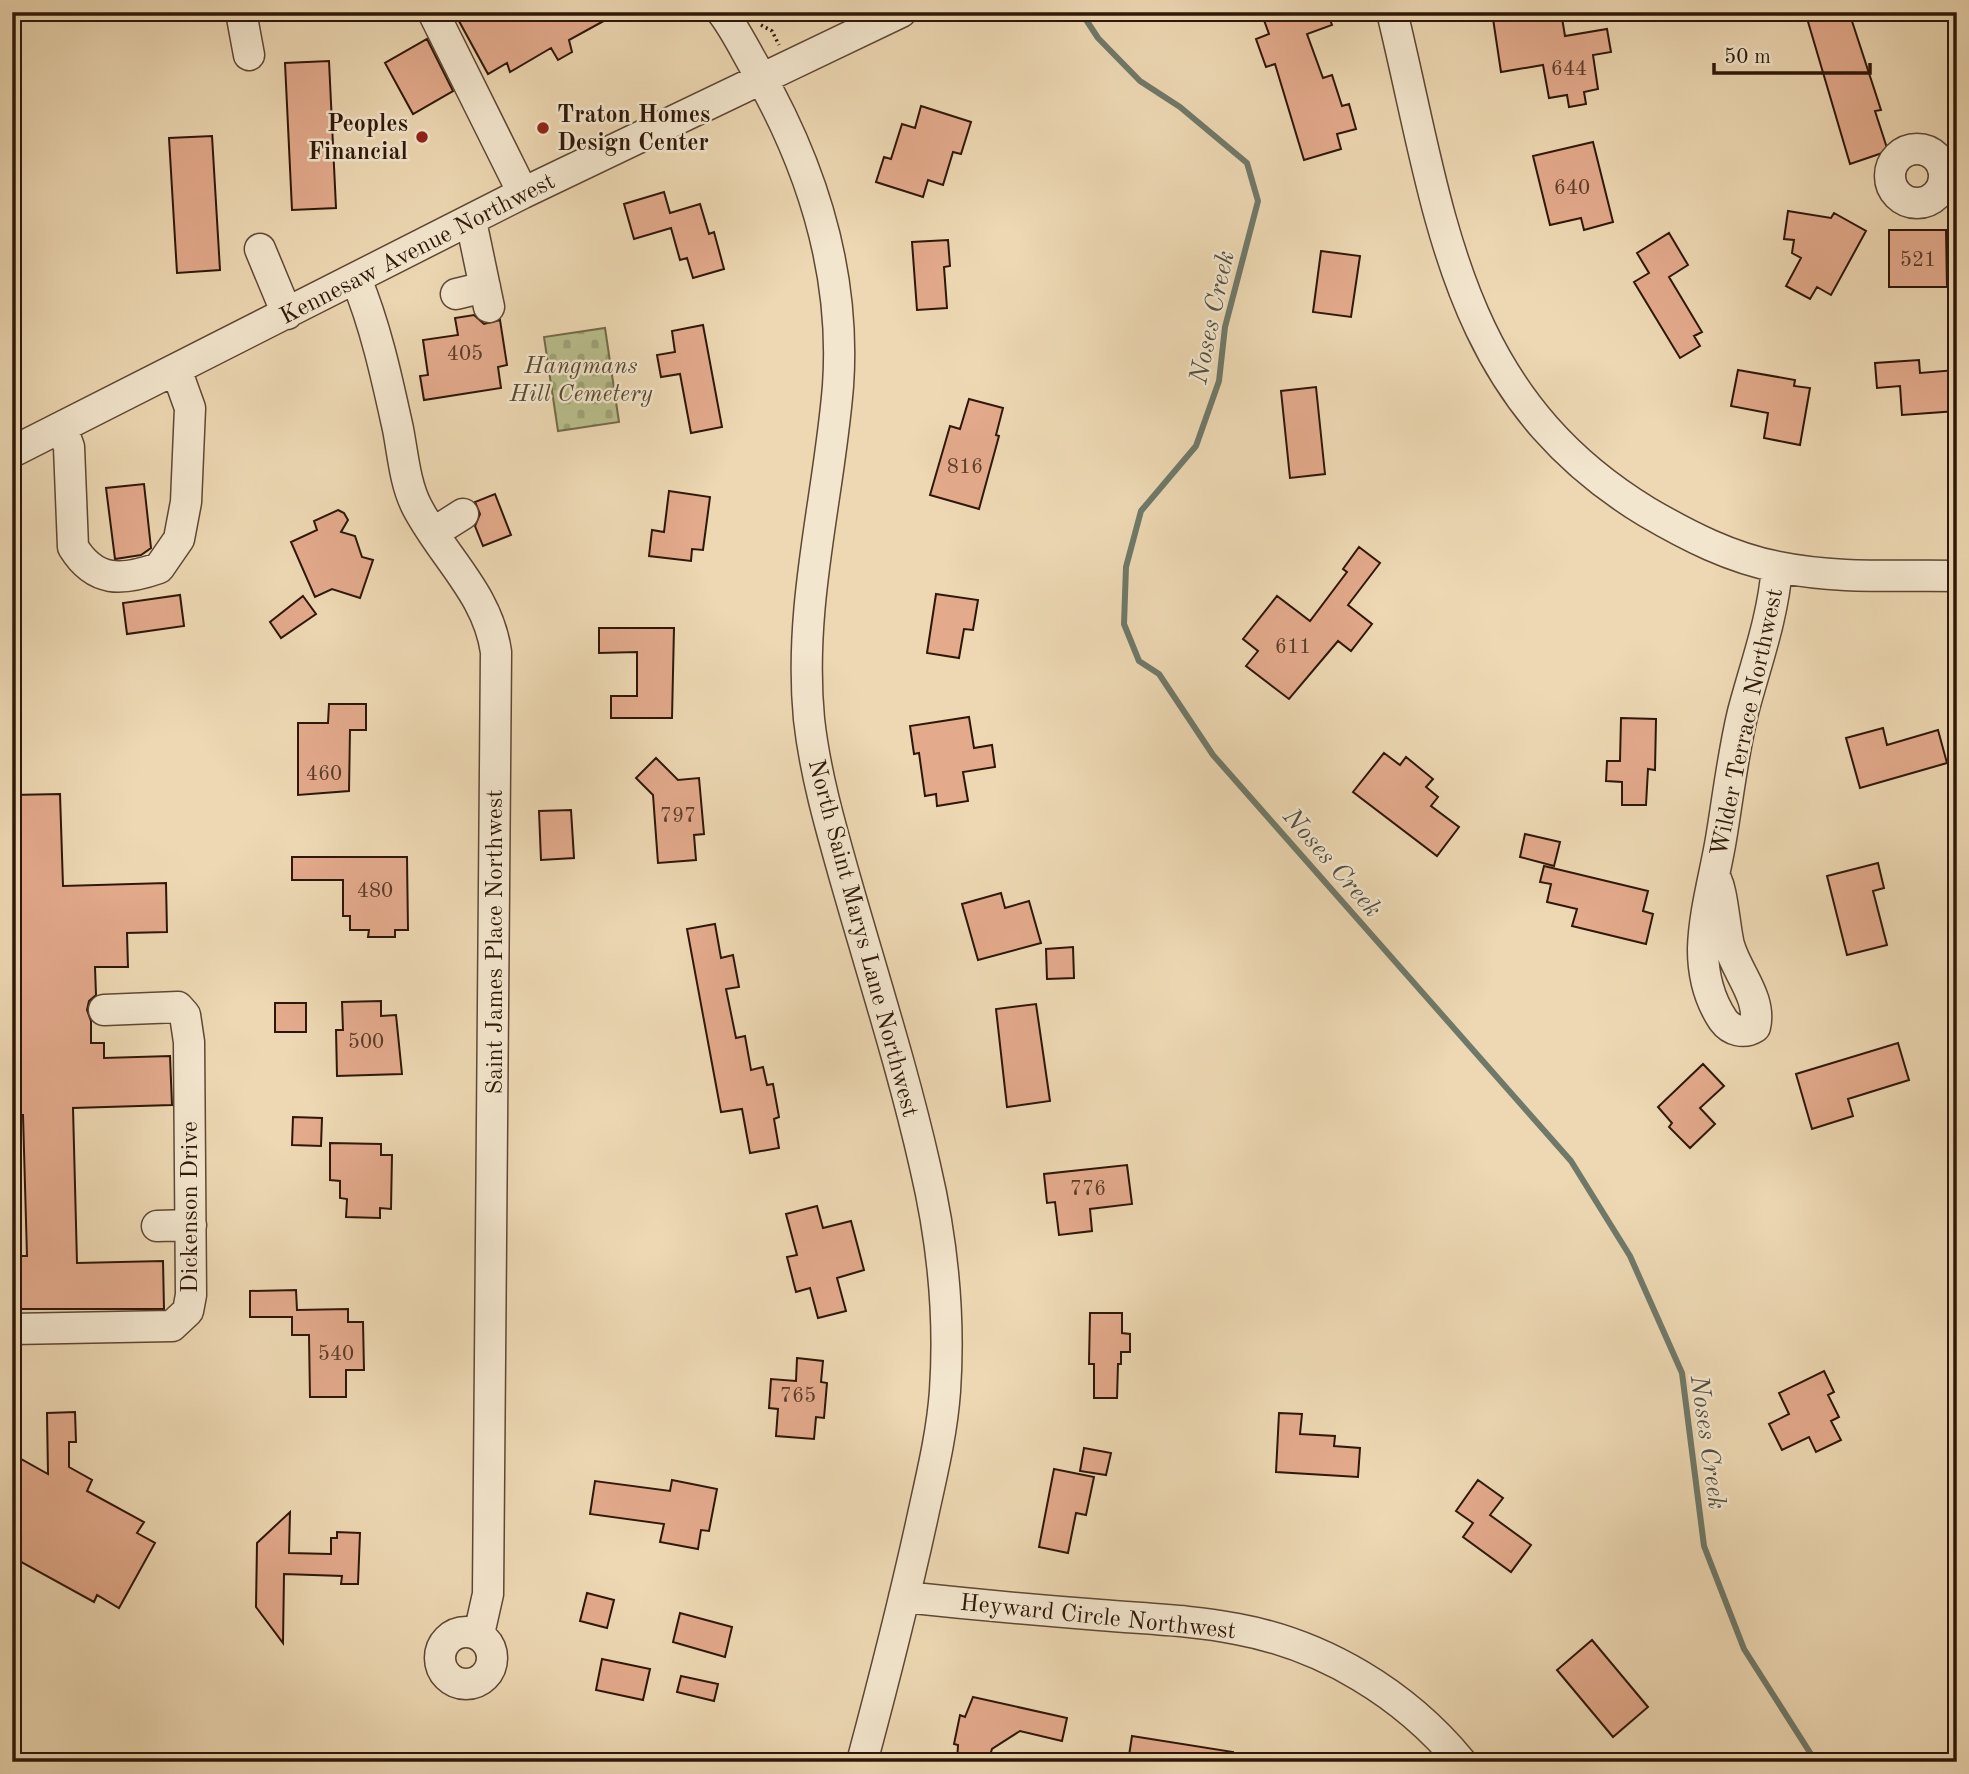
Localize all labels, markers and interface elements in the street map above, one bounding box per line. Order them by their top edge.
scale bar [1714,32,1869,76]
text: 50 m [1724,47,1771,68]
house number: 644 [1551,59,1587,80]
place label: Traton Homes Design Center [557,104,710,156]
place label: Peoples Financial [308,113,408,165]
marker: Traton Homes Design Center [535,120,551,136]
marker: Peoples Financial [414,129,430,145]
street label: Kennesaw Avenue Northwest [277,170,559,330]
house number: 640 [1554,178,1590,199]
water label: Noses Creek [1186,249,1240,387]
house number: 521 [1900,250,1936,271]
house number: 405 [447,344,483,365]
park label: Hangmans Hill Cemetery [508,355,653,407]
house number: 816 [947,457,983,478]
street label: Wilder Terrace Northwest [1708,586,1788,858]
house number: 611 [1275,637,1311,658]
street label: North Saint Marys Lane Northwest [803,757,921,1120]
house number: 460 [306,764,342,785]
street label: Saint James Place Northwest [484,789,508,1095]
water label: Noses Creek [1277,803,1386,923]
house number: 797 [660,806,696,827]
house number: 480 [357,881,393,902]
house number: 500 [348,1032,384,1053]
street label: Dickenson Drive [179,1121,203,1293]
house number: 776 [1070,1179,1106,1200]
house number: 540 [318,1344,354,1365]
water label: Noses Creek [1685,1373,1729,1511]
house number: 765 [780,1386,816,1407]
street label: Heyward Circle Northwest [959,1592,1237,1644]

